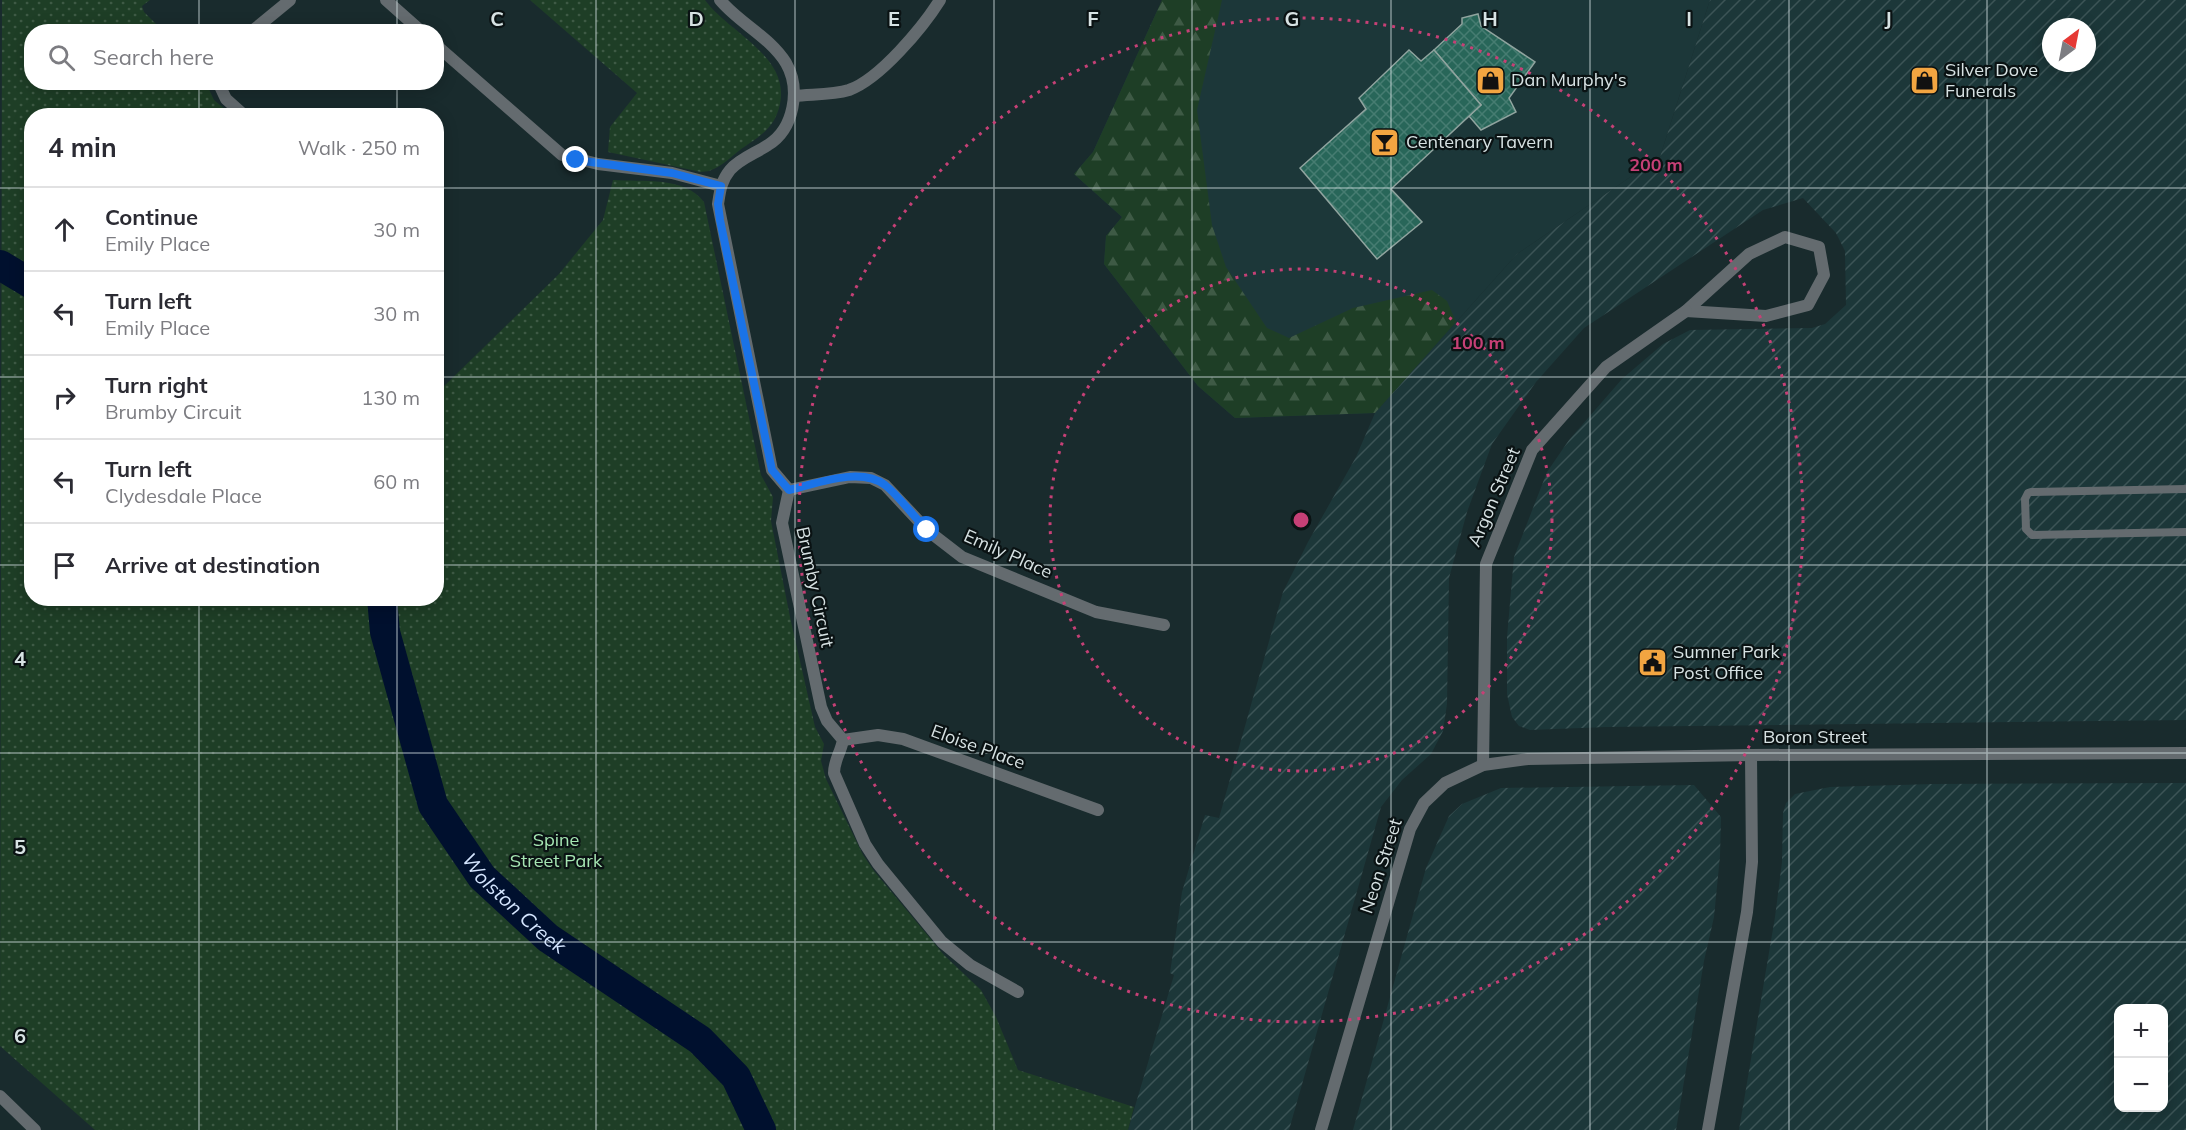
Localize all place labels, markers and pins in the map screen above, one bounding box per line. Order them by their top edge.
place label: Silver Dove Funerals [1945,58,2038,102]
shop icon: Dan Murphy's [1474,64,1506,96]
shop icon: Silver Dove Funerals [1908,64,1940,96]
place label: Dan Murphy's [1511,68,1627,91]
bar icon: Centenary Tavern [1369,126,1401,158]
place label: Centenary Tavern [1406,130,1553,153]
centre of rings [1291,510,1311,530]
place label: Sumner Park Post Office [1673,640,1781,684]
public building icon: Sumner Park Post Office [1636,646,1668,678]

